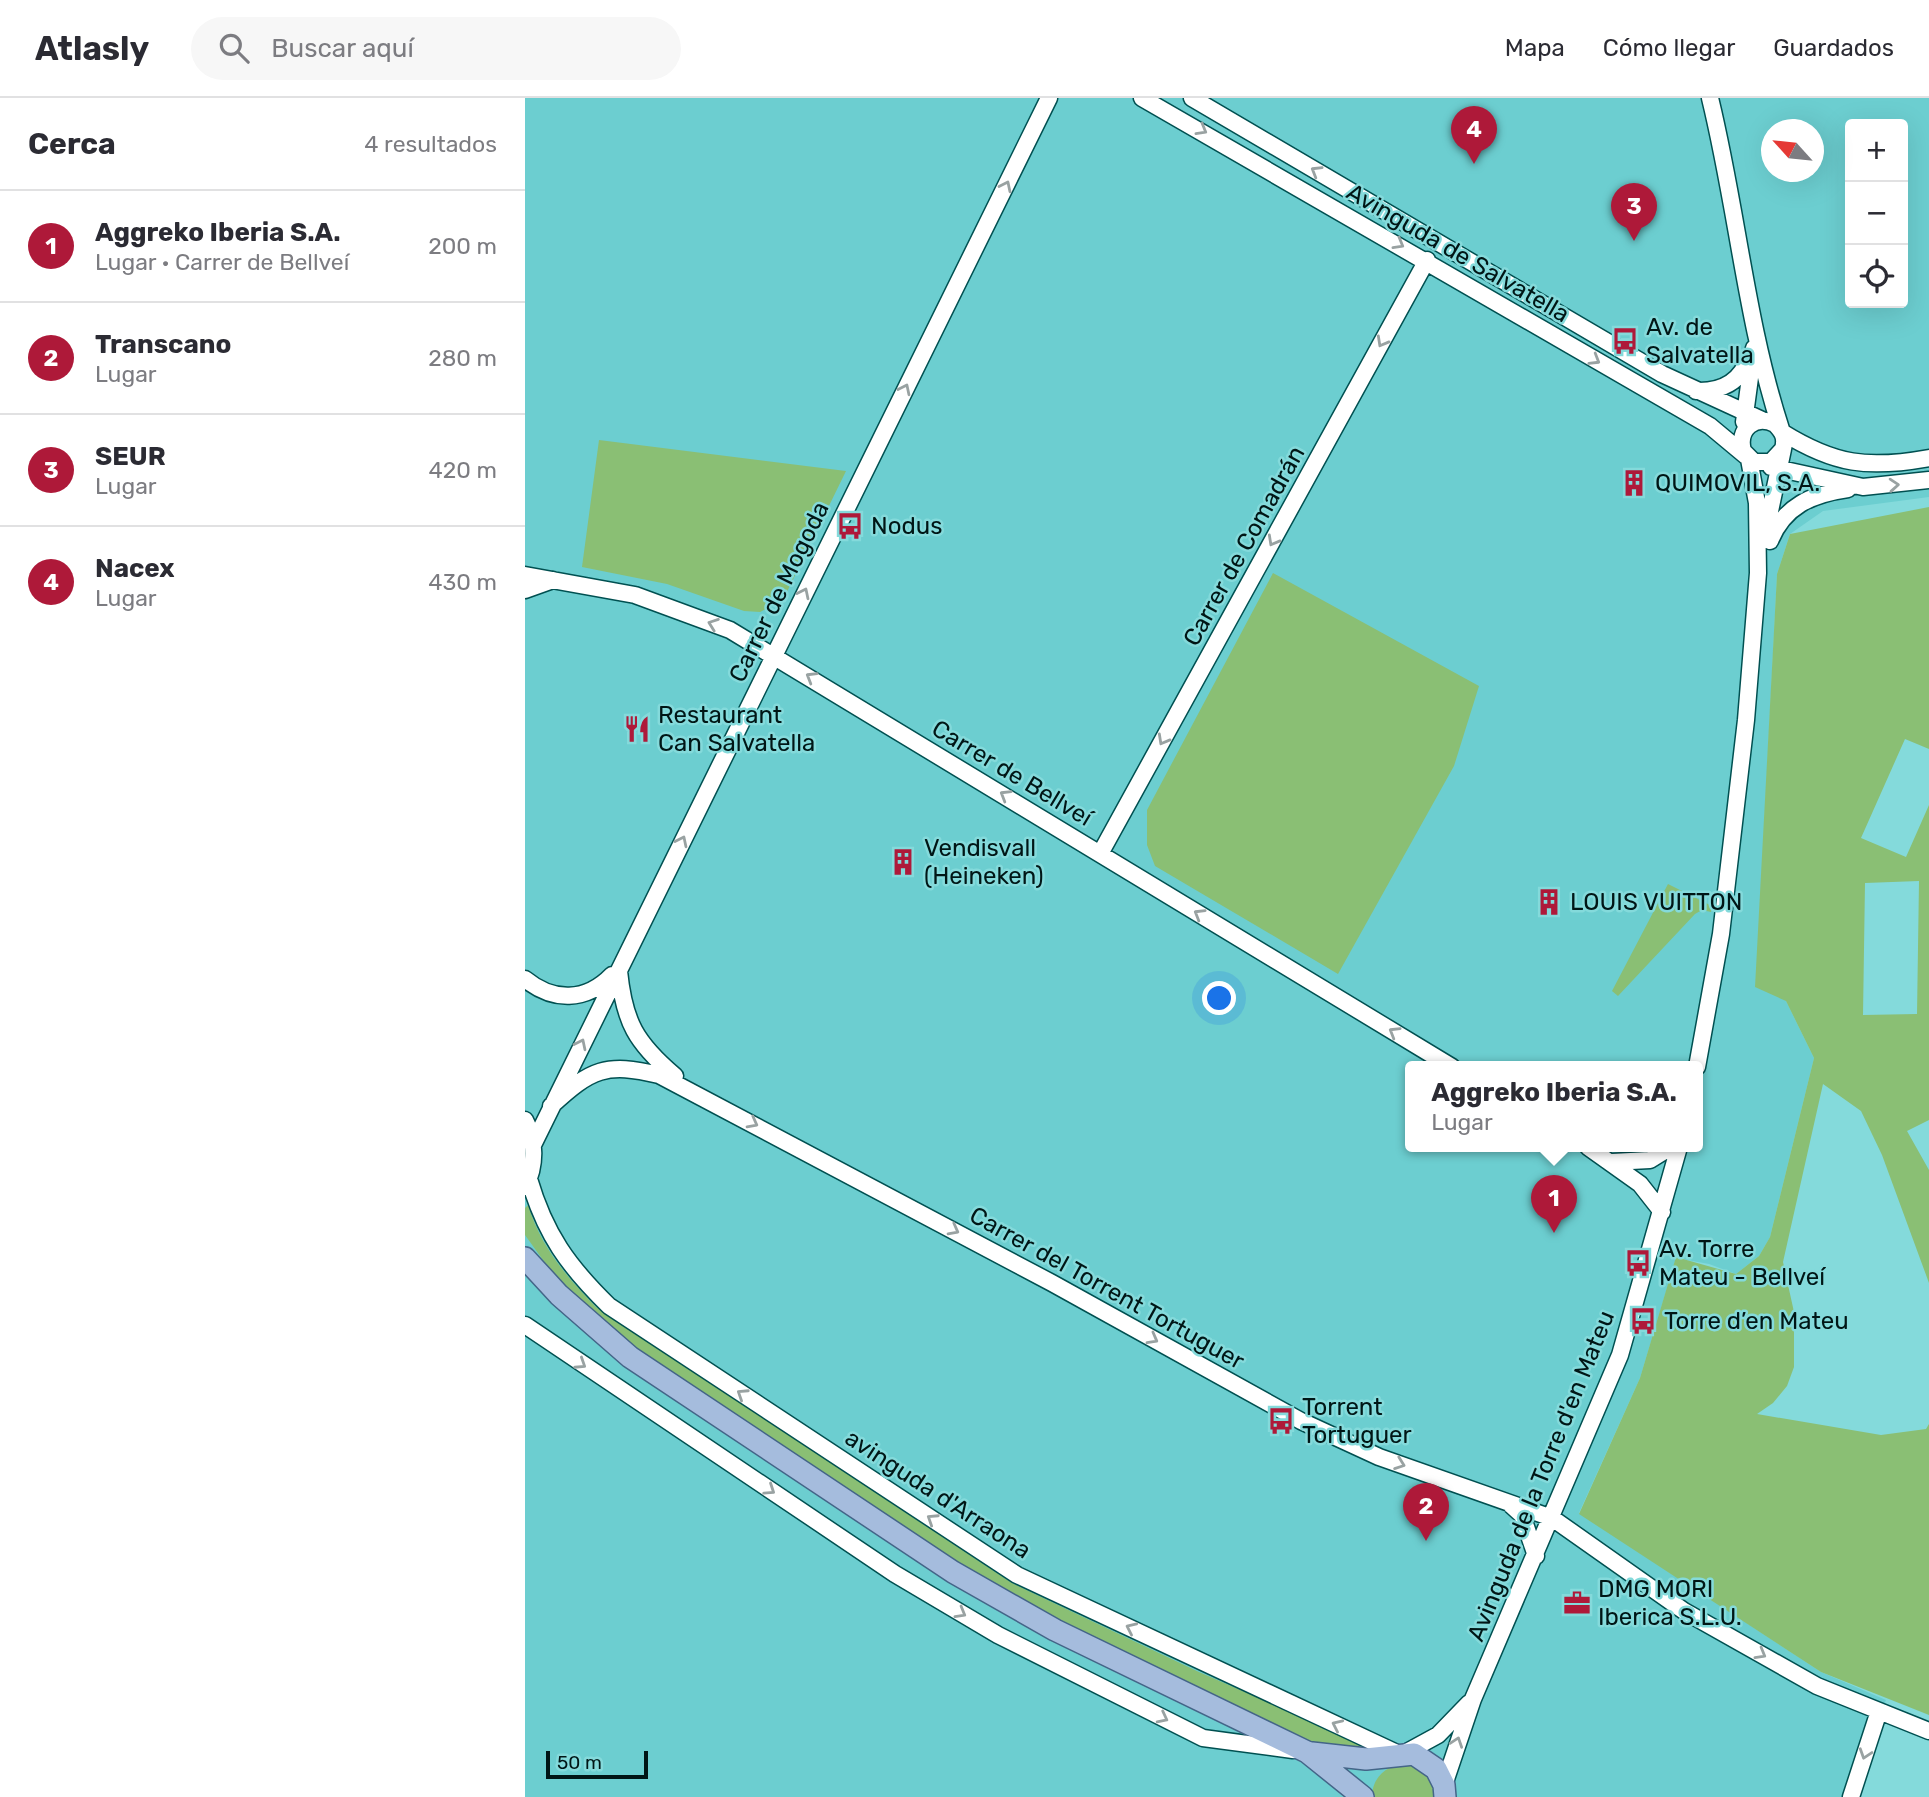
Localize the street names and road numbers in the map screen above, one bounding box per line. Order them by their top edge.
street label: Avinguda de Salvatella [1342,178,1574,328]
street label: Carrer de Comadrán [1177,441,1311,651]
street label: Carrer de Mogoda [723,497,835,687]
street label: Carrer de Bellveí [927,714,1098,832]
street label: Carrer del Torrent Tortuguer [965,1201,1249,1375]
street label: Avinguda de la Torre d'en Mateu [1462,1307,1620,1645]
street label: avinguda d'Arraona [840,1424,1036,1564]

